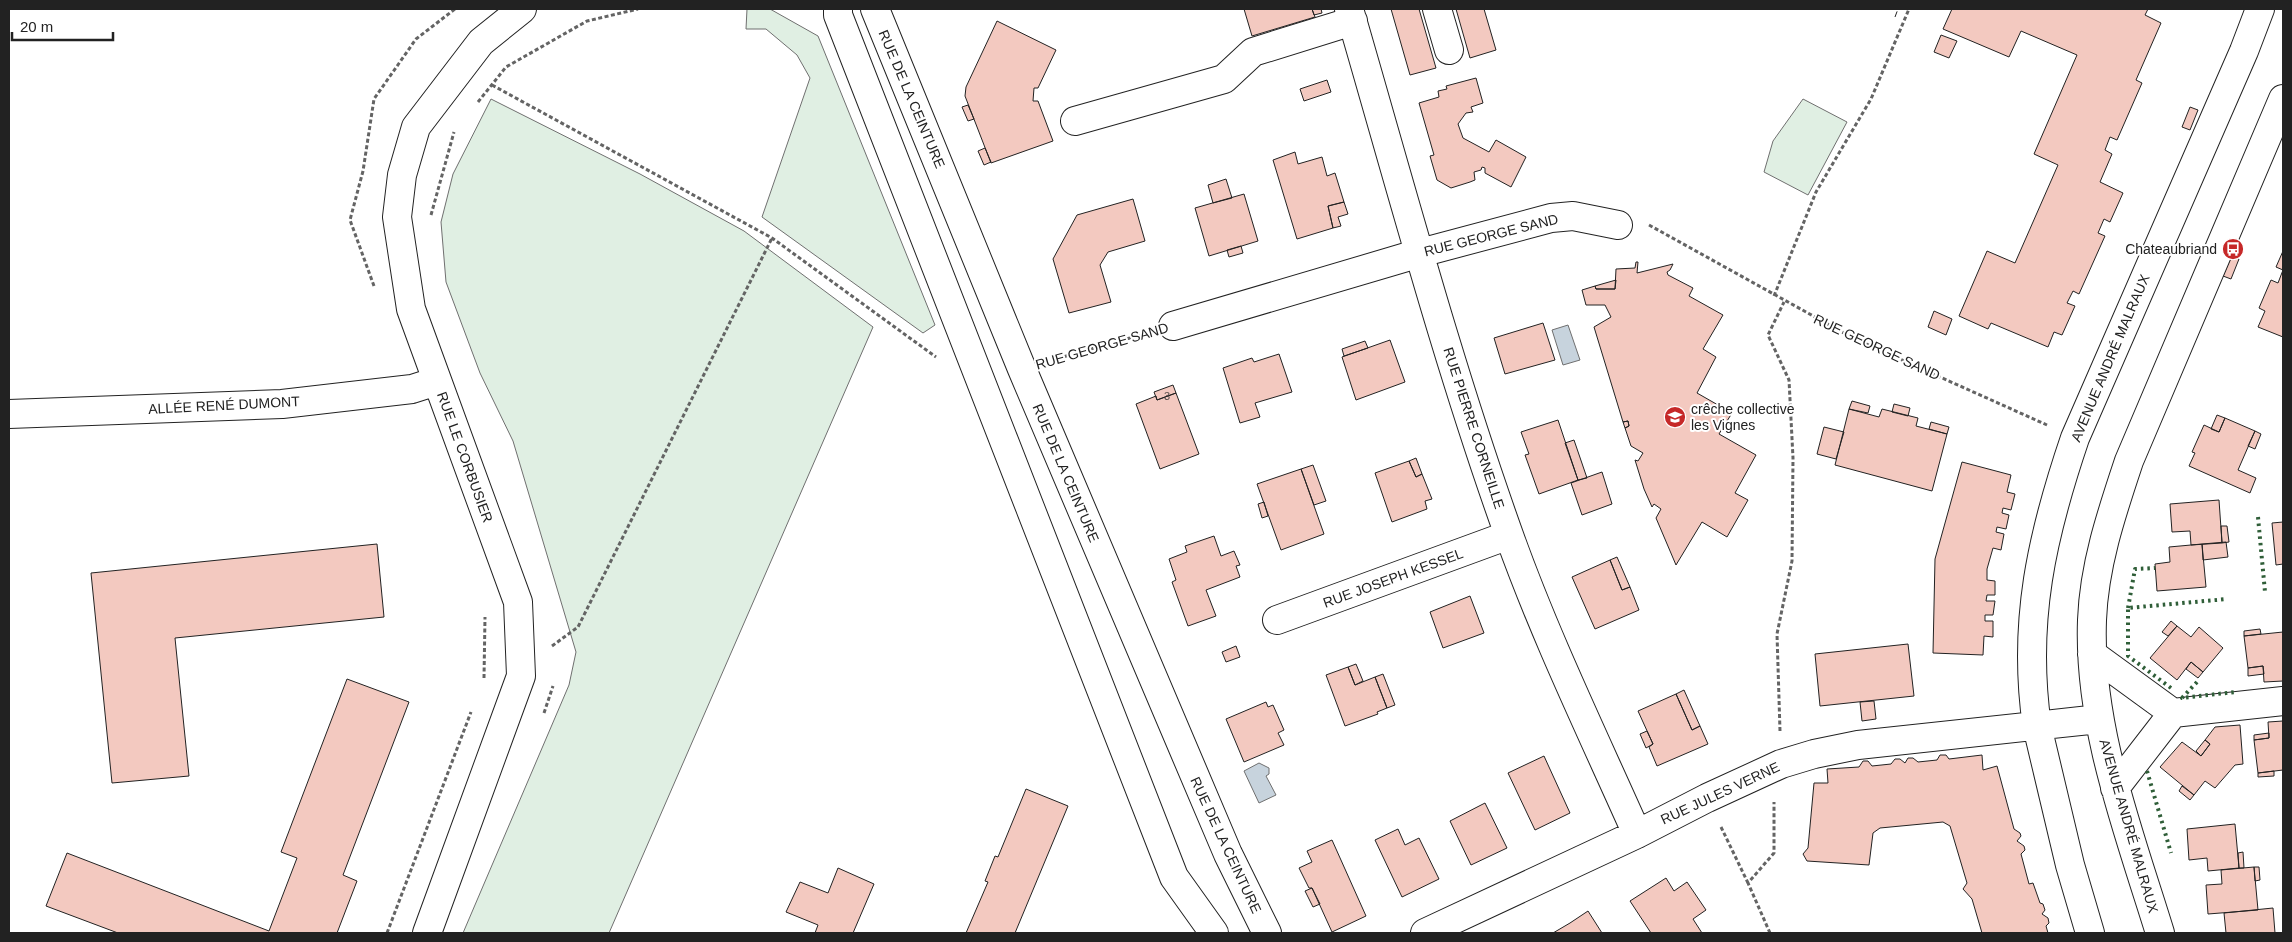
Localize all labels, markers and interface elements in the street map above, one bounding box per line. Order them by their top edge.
scale bar [12,10,114,42]
text: 20 m [20,18,53,35]
street label: RUE DE LA CEINTURE [876,27,948,171]
street label: RUE GEORGE SAND [1422,211,1560,259]
bus stop icon: Chateaubriand [2221,237,2245,261]
place label: Chateaubriand [2125,241,2217,257]
street label: AVENUE ANDRÉ MALRAUX [2067,271,2153,444]
street label: RUE GEORGE SAND [1811,311,1943,383]
street label: RUE GEORGE SAND [1034,319,1170,373]
street label: RUE PIERRE CORNEILLE [1440,345,1508,511]
street label: RUE LE CORBUSIER [434,390,496,524]
house number: 3 [1164,390,1170,402]
street label: ALLÉE RENÉ DUMONT [148,393,301,417]
street label: RUE DE LA CEINTURE [1030,401,1102,545]
place label: crêche collective les Vignes [1691,401,1795,433]
school or university icon: crêche collective les Vignes [1663,405,1687,429]
street label: RUE JOSEPH KESSEL [1321,545,1465,611]
street label: AVENUE ANDRÉ MALRAUX [2096,737,2162,915]
street label: RUE JULES VERNE [1658,758,1782,828]
street label: RUE DE LA CEINTURE [1187,774,1265,916]

